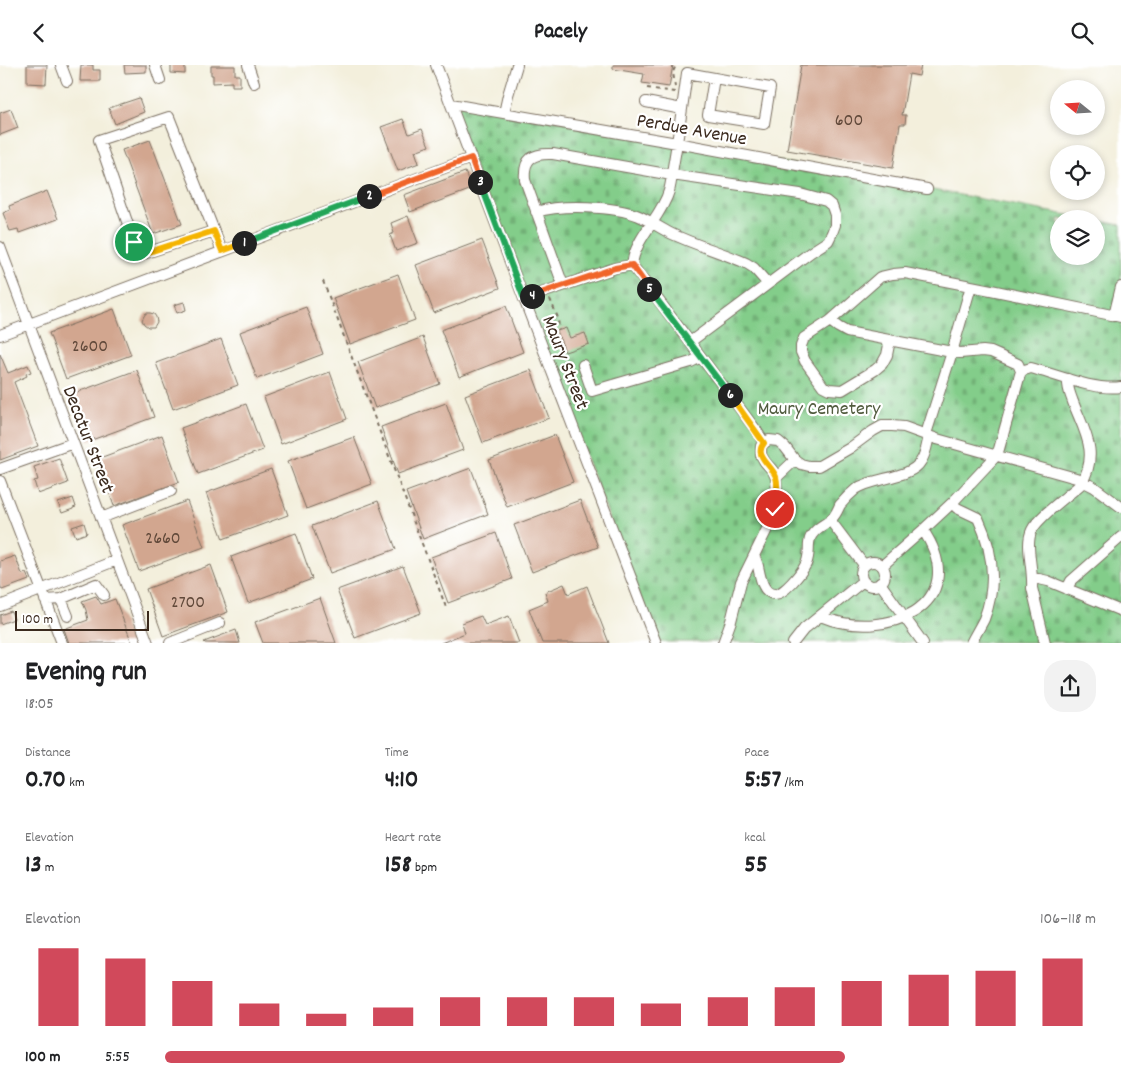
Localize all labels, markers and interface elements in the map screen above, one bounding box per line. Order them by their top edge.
text: Pacely [534,17,587,48]
icon: back [25,19,53,47]
icon: search [1068,19,1096,47]
north arrow [1050,80,1105,135]
map controls [1050,80,1105,265]
street label: Perdue Avenue [634,107,749,154]
house number: 600 [835,109,863,134]
button: locate [1050,145,1105,200]
pin: 3 [468,169,492,195]
text: 3 [477,172,484,192]
pin: 2 [356,183,382,209]
text: 2 [366,186,373,206]
button: layers [1050,210,1105,265]
pin [113,221,155,263]
icon: arrive [120,228,148,256]
pin: 1 [232,231,256,255]
text: 1 [243,233,246,253]
pin: 5 [636,277,662,301]
text: 5 [646,279,653,299]
pin: 4 [520,283,544,309]
text: 4 [530,286,535,306]
street label: Maury Street [533,312,595,414]
house number: 2600 [72,335,108,360]
street label: Decatur Street [54,382,121,498]
pin: 6 [718,383,742,407]
text: 6 [727,385,734,405]
park label: Maury Cemetery [758,396,881,424]
pin [754,488,796,530]
icon: check [761,495,789,523]
house number: 2660 [145,527,181,552]
house number: 2700 [171,591,205,616]
scale bar [15,607,149,631]
text: 100 m [22,610,53,630]
text: Evening run [25,654,147,694]
button: share [1044,660,1096,712]
text: 18:05 [25,693,54,716]
text: Distance [25,743,71,763]
text: Time [385,743,409,763]
text: Pace [744,743,769,763]
text: 0.70 [25,763,66,799]
text: 4:10 [385,763,418,799]
text: 5:57 [744,763,781,799]
text: km [66,773,85,793]
text: /km [781,773,804,793]
text: Elevation [25,828,74,848]
text: Heart rate [385,828,441,848]
text: kcal [744,828,766,848]
text: 13 [25,848,42,884]
text: 158 [385,848,412,884]
text: 55 [744,848,767,884]
text: m [42,858,54,878]
text: bpm [412,858,437,878]
text: Elevation [25,908,81,931]
text: 106–118 m [1040,908,1096,931]
text: 100 m [25,1046,61,1069]
text: 5:55 [105,1046,130,1069]

